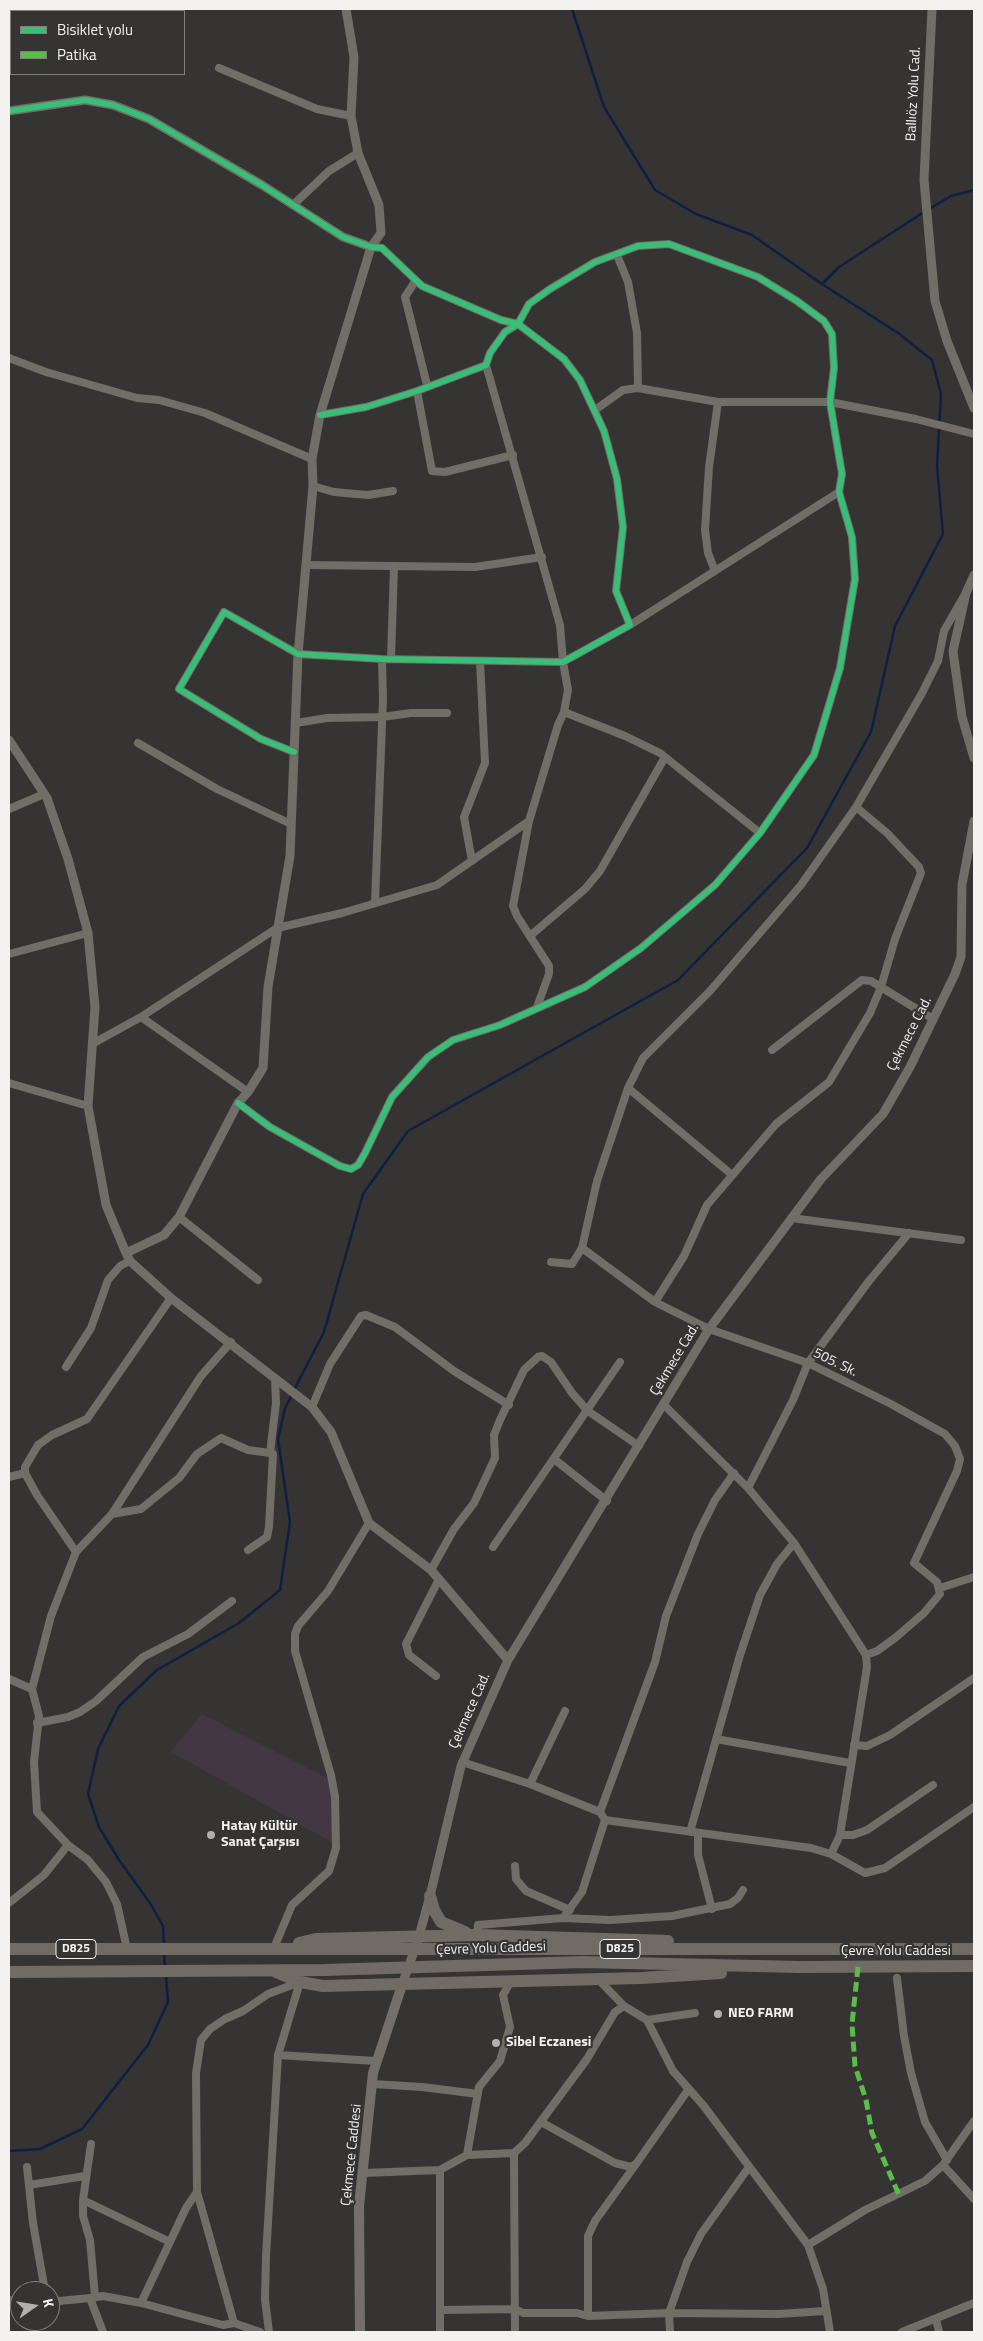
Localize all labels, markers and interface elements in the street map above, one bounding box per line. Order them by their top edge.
legend [10,10,185,75]
text: Bisiklet yolu [57,18,133,41]
text: Patika [57,43,97,66]
street label: Ballıöz Yolu Cad. [903,46,925,142]
street label: Çekmece Cad. [884,994,936,1074]
street label: Çekmece Cad. [647,1321,703,1399]
street label: 505. Sk. [810,1345,860,1381]
street label: Çekmece Cad. [446,1670,494,1752]
place label: Hatay Kültür Sanat Çarşısı [221,1819,299,1851]
marker: Hatay Kültür Sanat Çarşısı [205,1829,217,1841]
street label: Çevre Yolu Caddesi [436,1939,546,1959]
road number: D825 [56,1940,96,1958]
road number: D825 [600,1940,640,1958]
street label: Çevre Yolu Caddesi [841,1944,951,1960]
place label: NEO FARM [728,2006,794,2022]
marker: NEO FARM [712,2008,724,2020]
place label: Sibel Eczanesi [506,2035,591,2051]
marker: Sibel Eczanesi [490,2037,502,2049]
street label: Çekmece Caddesi [338,2103,366,2207]
north arrow [10,2281,60,2331]
text: K [38,2296,60,2309]

